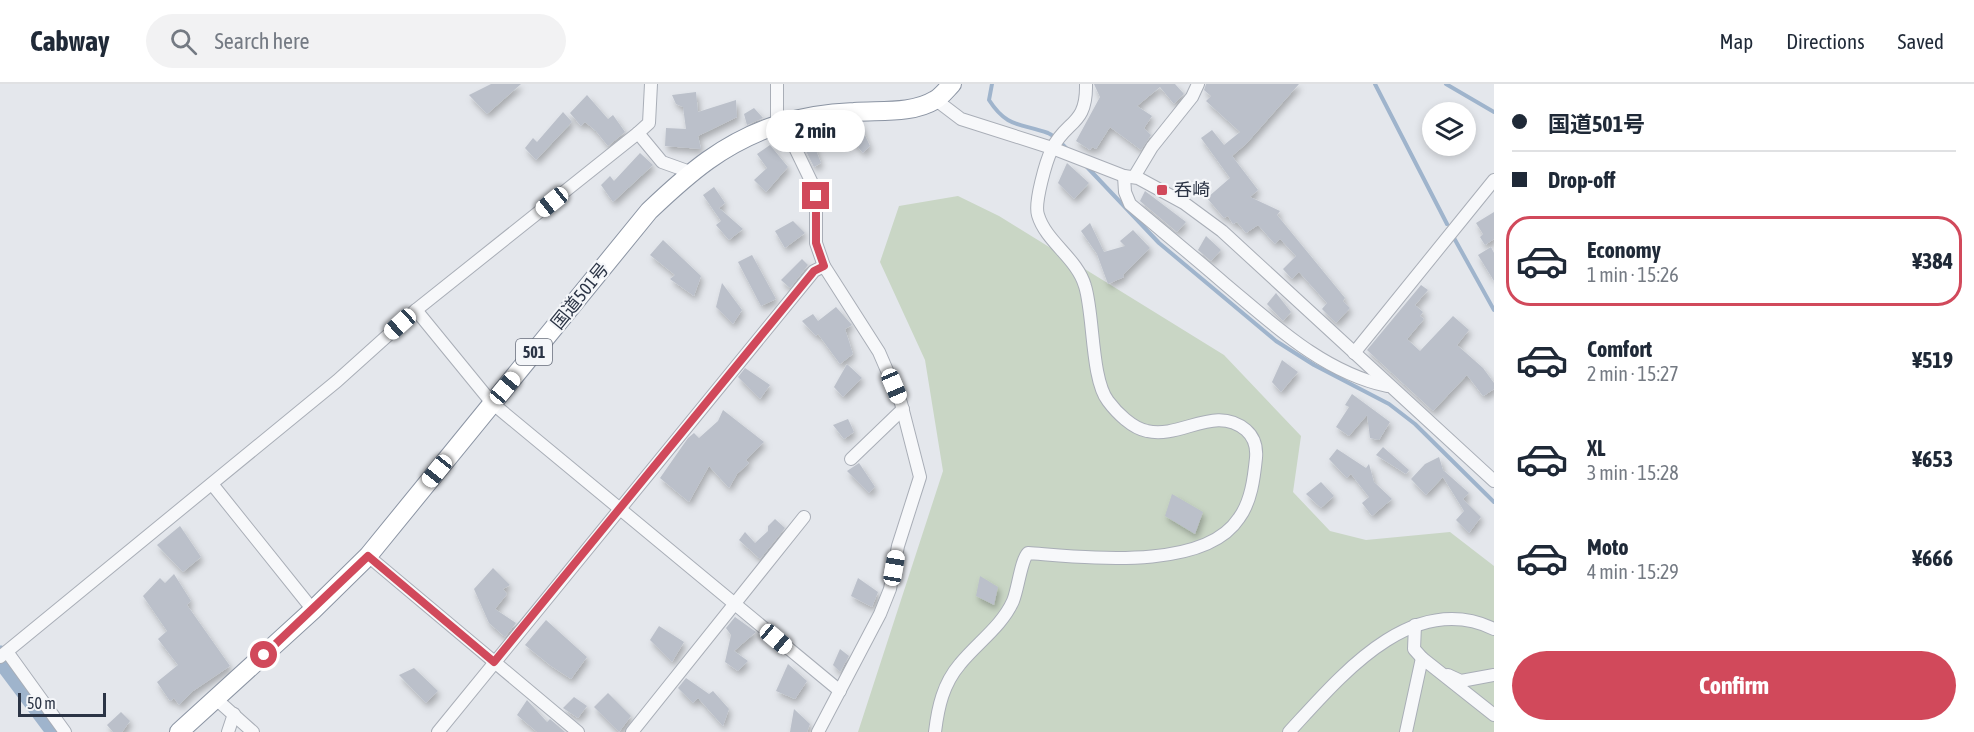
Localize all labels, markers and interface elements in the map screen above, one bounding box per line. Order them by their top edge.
search box [146,14,566,68]
text: Cabway [30,25,110,57]
icon: search [167,25,200,58]
text: Search here [215,28,310,54]
text: Map [1719,29,1753,53]
text: Directions [1786,29,1865,53]
text: Saved [1898,29,1944,53]
map controls [1422,102,1476,156]
button: layers [1422,102,1476,156]
callout: 2 min [766,109,866,151]
text: 国道501号 [1548,111,1645,137]
text: 2 min [795,119,836,142]
text: Drop-off [1548,167,1615,193]
place label: 呑崎 [1174,179,1210,200]
route end [802,182,829,209]
marker: 呑崎 [1155,183,1169,197]
car [532,184,572,220]
icon: car [1515,234,1569,288]
text: Economy [1587,237,1661,263]
text: ¥384 [1912,248,1953,274]
street label: 国道501号 [546,258,613,333]
text: 1 min · 15:26 [1587,263,1679,286]
car [381,305,419,343]
icon: car [1515,333,1569,387]
text: Comfort [1587,336,1652,362]
road number: 501 [516,339,552,365]
text: ¥519 [1912,347,1953,373]
text: 2 min · 15:27 [1587,362,1679,385]
car [879,366,909,406]
car [487,368,523,408]
icon: car [1515,432,1569,486]
text: XL [1587,435,1605,461]
text: ¥653 [1912,446,1953,472]
car [419,451,455,491]
text: 3 min · 15:28 [1587,461,1679,484]
icon: car [1515,531,1569,585]
text: Moto [1587,534,1629,560]
text: ¥666 [1912,545,1953,571]
car [882,549,906,587]
text: 4 min · 15:29 [1587,560,1679,583]
car [756,621,796,657]
route start [250,641,277,668]
button: Confirm [1512,651,1956,720]
scale bar [18,690,106,718]
text: 50 m [27,694,56,712]

